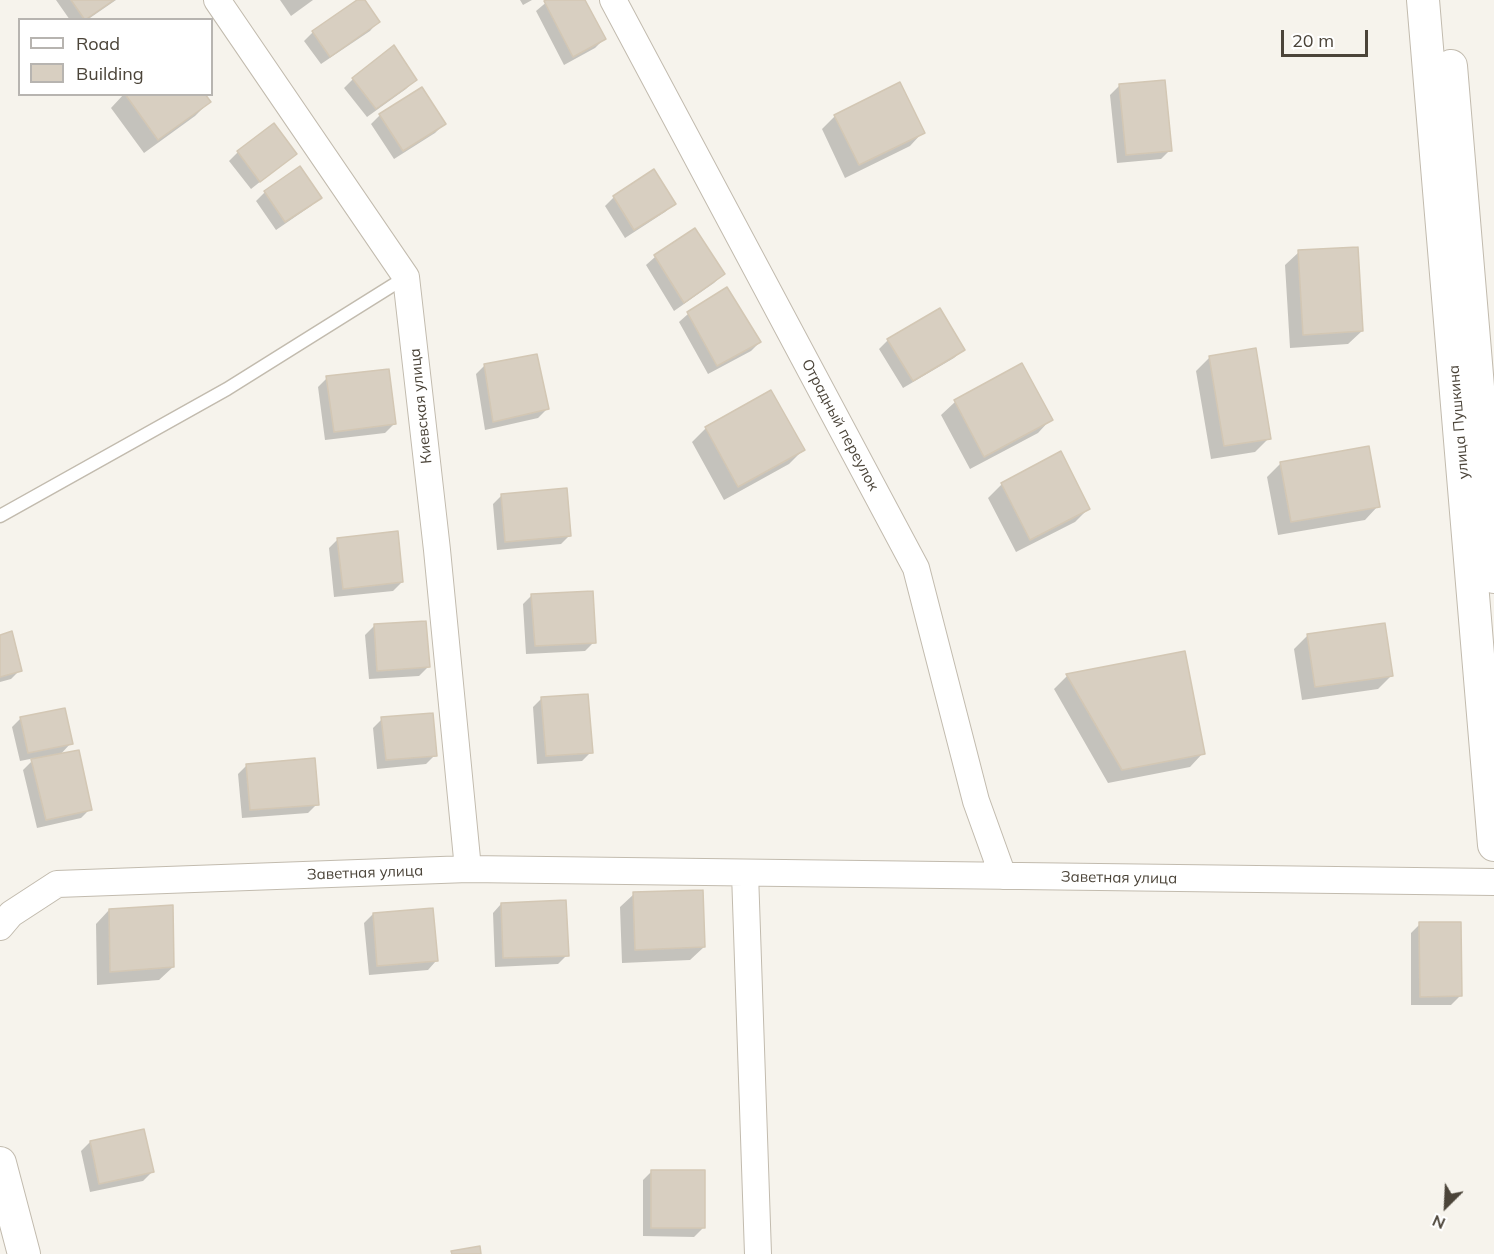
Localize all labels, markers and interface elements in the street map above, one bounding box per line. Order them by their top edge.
legend [18,18,213,96]
scale bar [1284,18,1371,56]
text: 20 m [1292,29,1334,52]
text: Road [76,32,120,55]
text: Building [76,62,144,85]
street label: Киевская улица [406,347,436,465]
street label: Отрадный переулок [798,356,882,494]
street label: улица Пушкина [1445,364,1473,480]
street label: Заветная улица [307,862,423,884]
street label: Заветная улица [1061,868,1177,888]
north arrow [1416,1176,1476,1236]
text: N [1429,1211,1448,1234]

